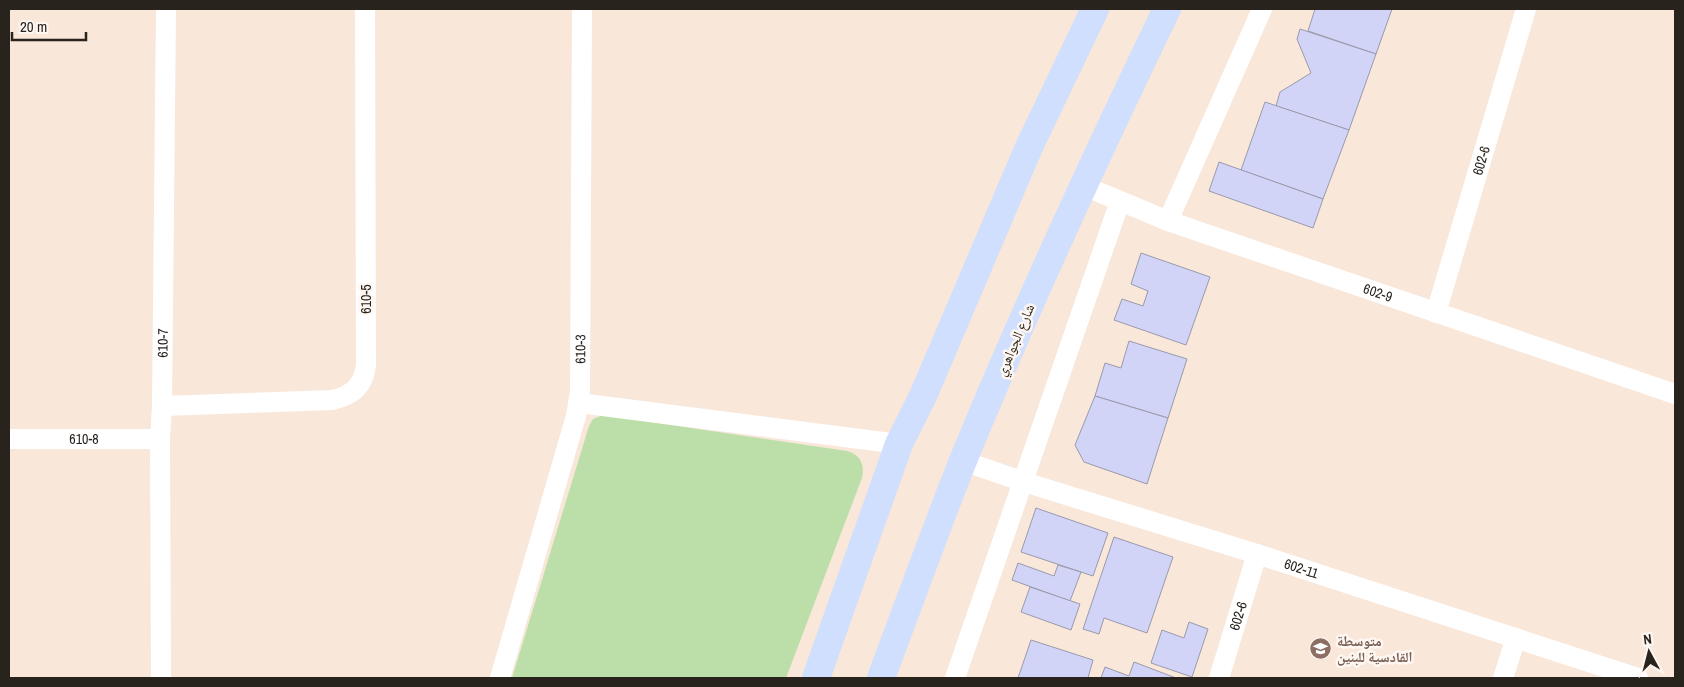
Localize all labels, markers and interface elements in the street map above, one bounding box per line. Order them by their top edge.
scale bar [12,10,86,42]
text: 20 m [20,16,47,37]
street label: 602-6 [1468,144,1494,177]
street label: 602-9 [1361,279,1395,306]
street label: 610-5 [357,284,375,314]
street label: شارع الجواهري [992,301,1041,380]
street label: 610-7 [153,328,172,358]
street label: 610-3 [571,334,589,364]
street label: 610-8 [69,430,99,448]
street label: 602-11 [1282,554,1321,583]
street label: 602-6 [1225,599,1251,633]
north arrow [1624,627,1674,677]
text: N [1642,630,1653,649]
place label: متوسطة القادسية للبنين [1337,632,1413,666]
school or university icon: متوسطة القادسية للبنين [1309,637,1333,661]

